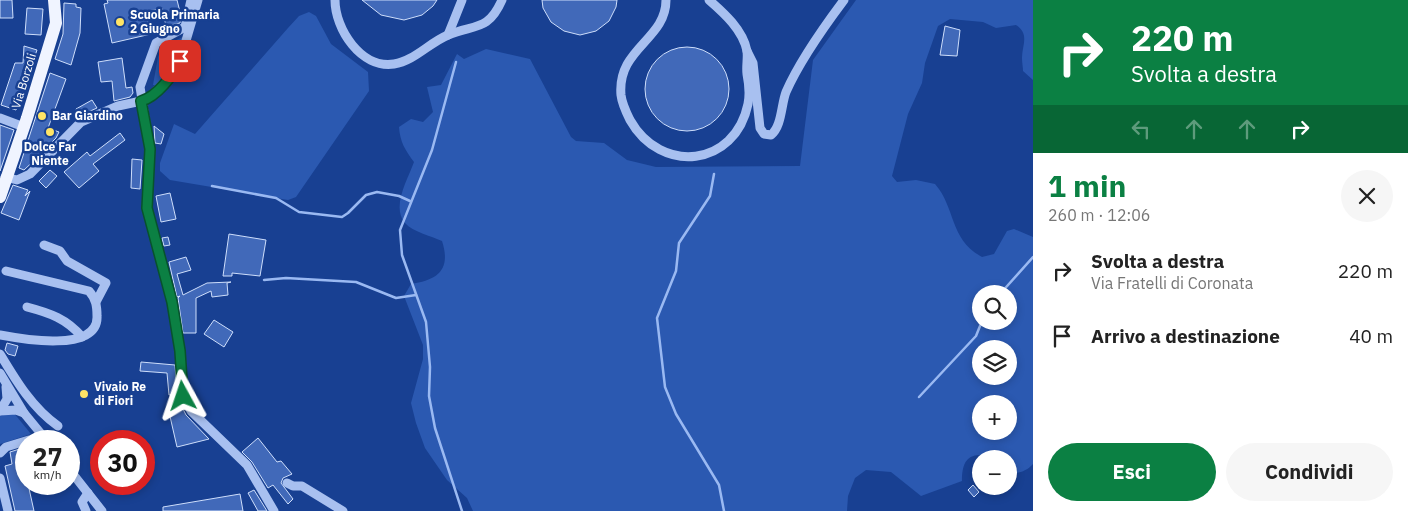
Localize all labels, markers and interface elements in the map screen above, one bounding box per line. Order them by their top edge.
place label: Scuola Primaria 2 Giugno [130,7,220,36]
text: 220 m [1131,15,1234,61]
marker: Scuola Primaria 2 Giugno [114,16,126,28]
icon: right [1048,20,1113,85]
pin [159,40,201,82]
icon: arrive [166,47,194,75]
street label: Via Borzoli [8,51,39,110]
text: Svolta a destra [1131,59,1277,88]
place label: Bar Giardino [52,108,123,123]
marker: Bar Giardino [36,110,48,122]
icon: left [1127,115,1155,143]
icon: ahead [1180,115,1208,143]
icon: ahead [1233,115,1261,143]
icon: right [1286,115,1314,143]
marker: Dolce Far Niente [44,126,56,138]
place label: Dolce Far Niente [24,139,76,168]
text: 1 min [1048,166,1126,205]
button: close [1341,170,1393,222]
text: 260 m · 12:06 [1048,205,1150,225]
text: Svolta a destra [1091,249,1224,273]
icon: right [1048,257,1076,285]
text: 220 m [1338,259,1393,283]
text: Via Fratelli di Coronata [1091,273,1253,293]
map controls [972,285,1017,495]
button: search [972,285,1017,330]
icon: arrive [1048,322,1076,350]
text: Arrivo a destinazione [1091,324,1280,348]
text: 40 m [1349,324,1393,348]
button: layers [972,340,1017,385]
position arrow [156,369,208,421]
place label: Vivaio Re di Fiori [94,379,146,408]
marker: Vivaio Re di Fiori [78,388,90,400]
button: + [972,395,1017,440]
speed limit sign: 30 [90,430,155,495]
text: 27 [32,440,63,473]
button: Esci [1048,443,1216,501]
button: Condividi [1226,443,1393,501]
button: − [972,450,1017,495]
text: km/h [33,467,62,482]

